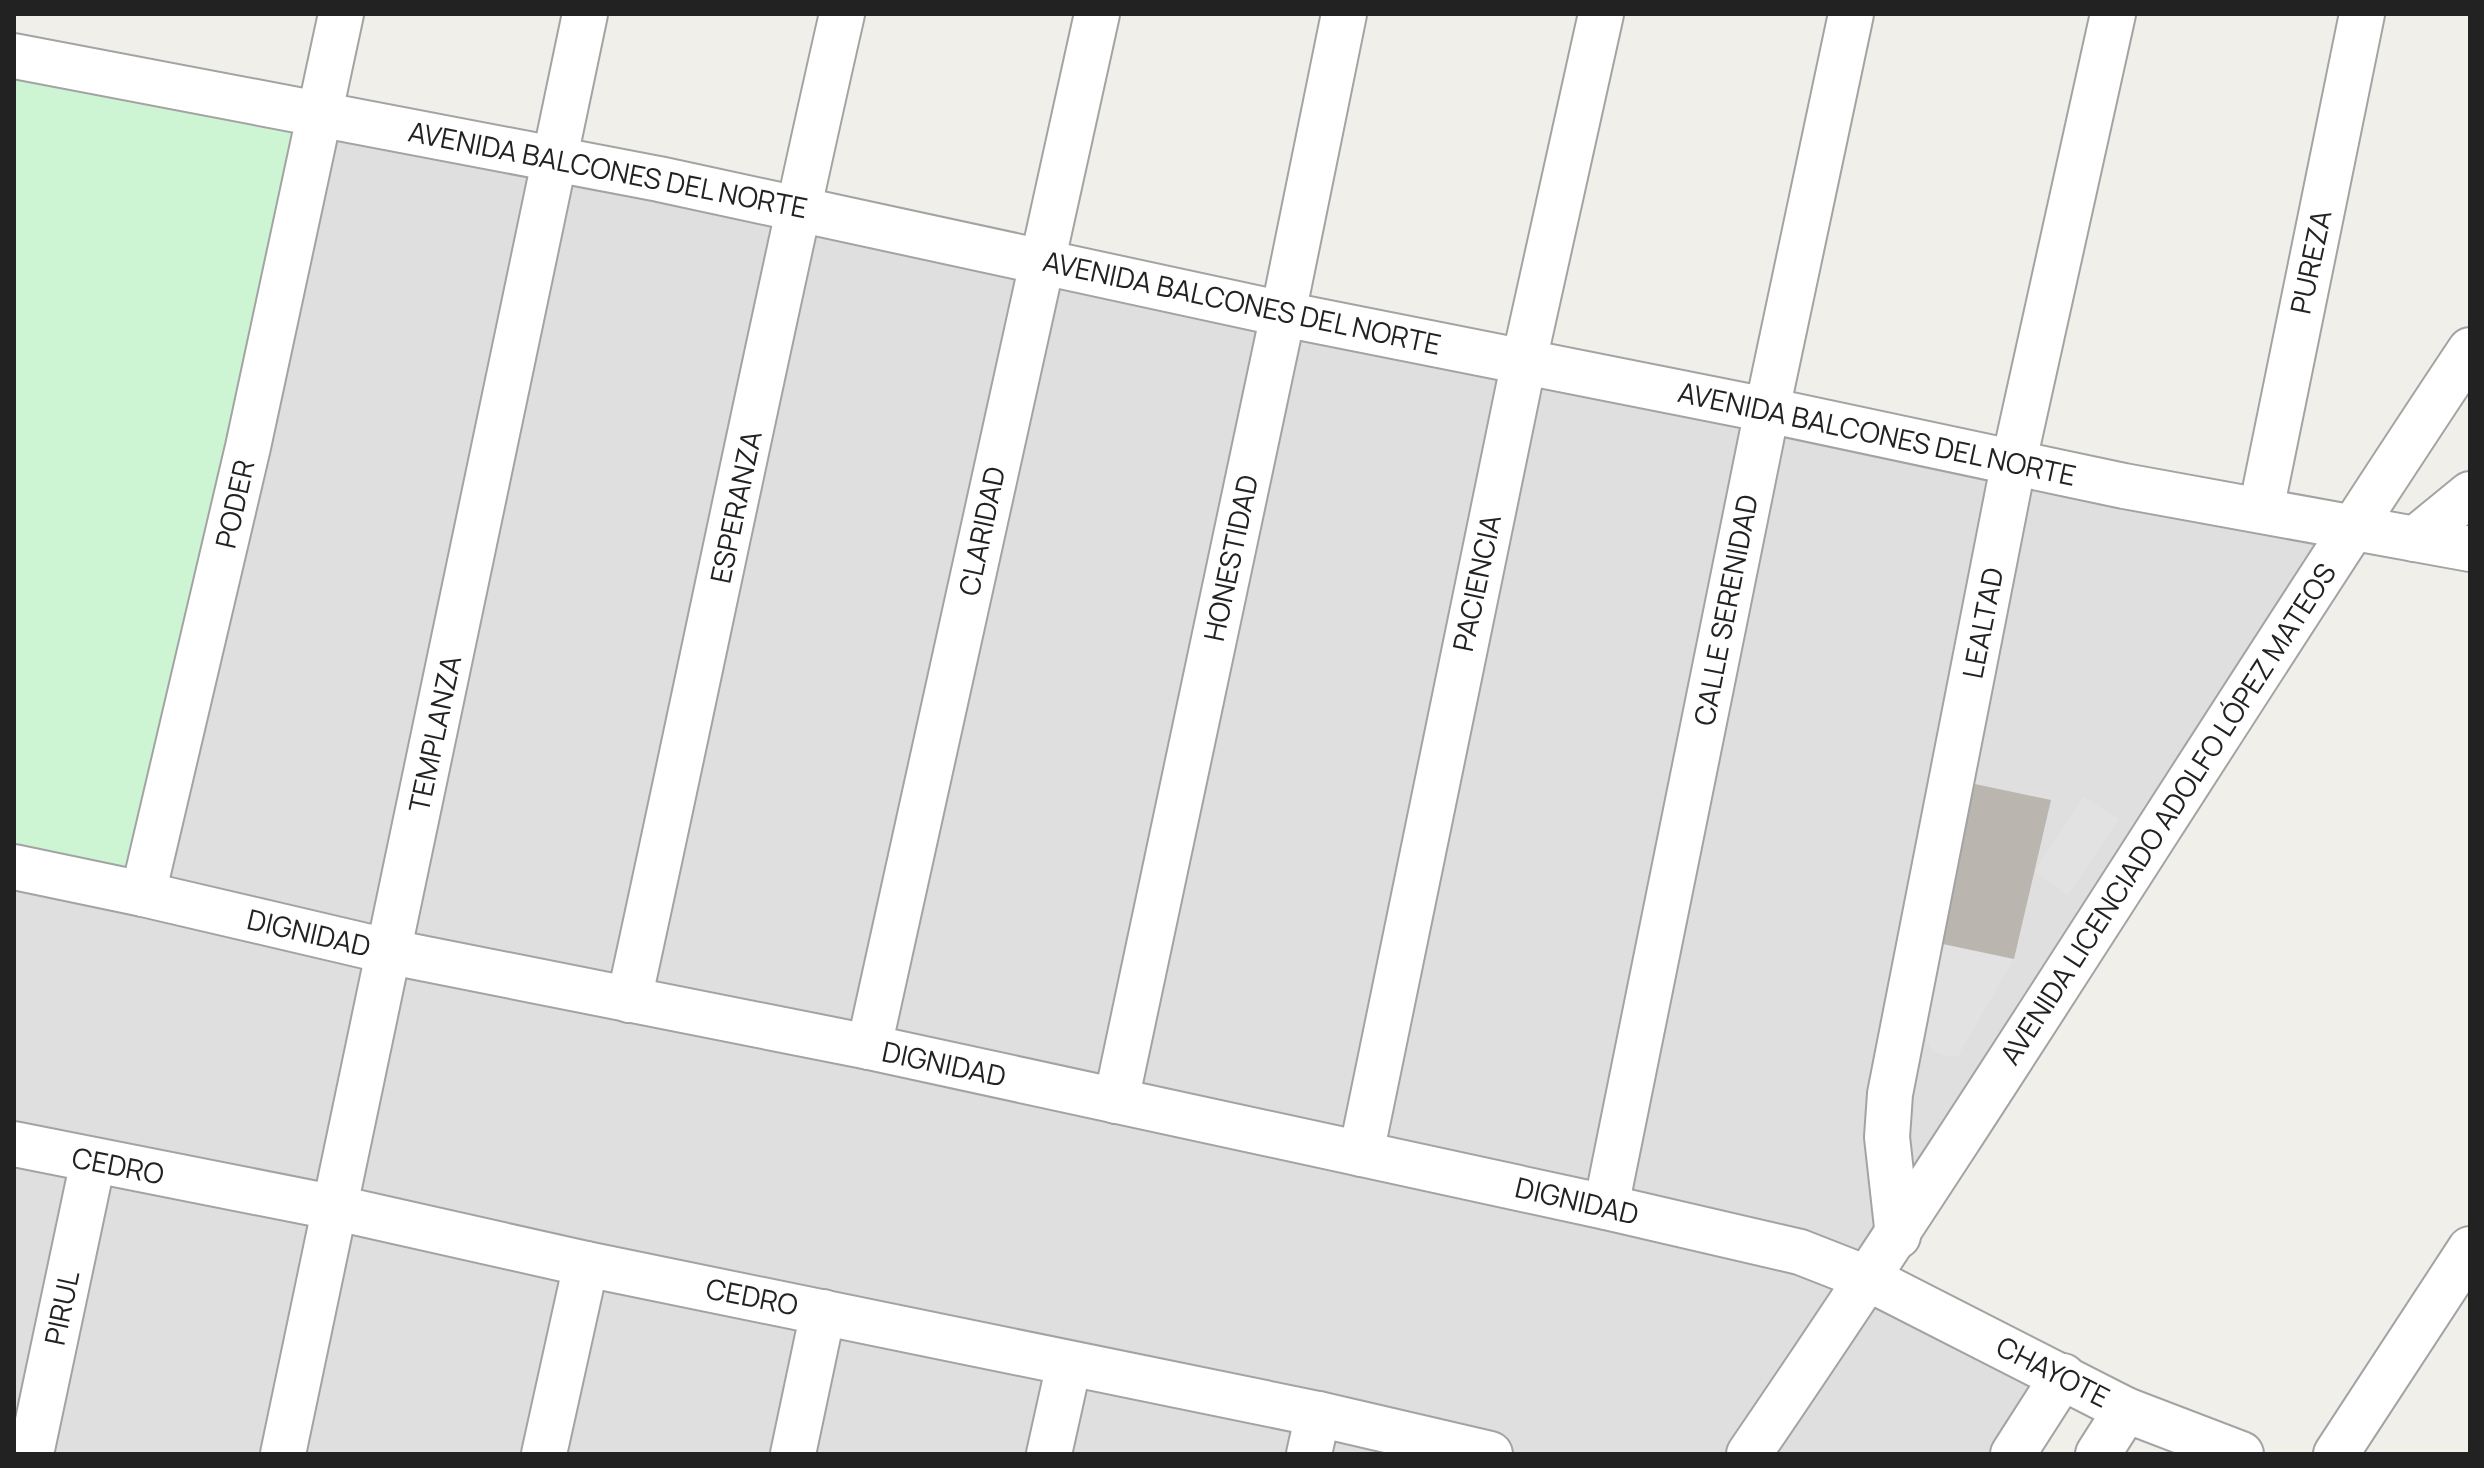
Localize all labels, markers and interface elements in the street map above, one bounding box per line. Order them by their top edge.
street label: AVENIDA BALCONES DEL NORTE [405,112,811,226]
street label: PUREZA [2281,206,2340,317]
street label: AVENIDA BALCONES DEL NORTE [1040,241,1445,363]
street label: AVENIDA BALCONES DEL NORTE [1675,372,2080,494]
street label: ESPERANZA [700,427,770,586]
street label: PODER [205,456,263,552]
street label: CLARIDAD [949,463,1013,599]
street label: HONESTIDAD [1194,471,1266,644]
street label: CALLE SERENIDAD [1684,491,1766,729]
street label: PACIENCIA [1443,511,1509,655]
street label: AVENIDA LICENCIADO ADOLFO LÓPEZ MATEOS [1990,555,2344,1071]
street label: LEALTAD [1953,564,2011,681]
street label: TEMPLANZA [399,652,469,816]
street label: DIGNIDAD [244,899,375,965]
street label: DIGNIDAD [879,1031,1010,1095]
street label: CEDRO [69,1138,167,1193]
street label: DIGNIDAD [1512,1167,1643,1233]
street label: PIRUL [35,1267,87,1348]
street label: CEDRO [703,1269,801,1324]
street label: CHAYOTE [1990,1326,2116,1416]

